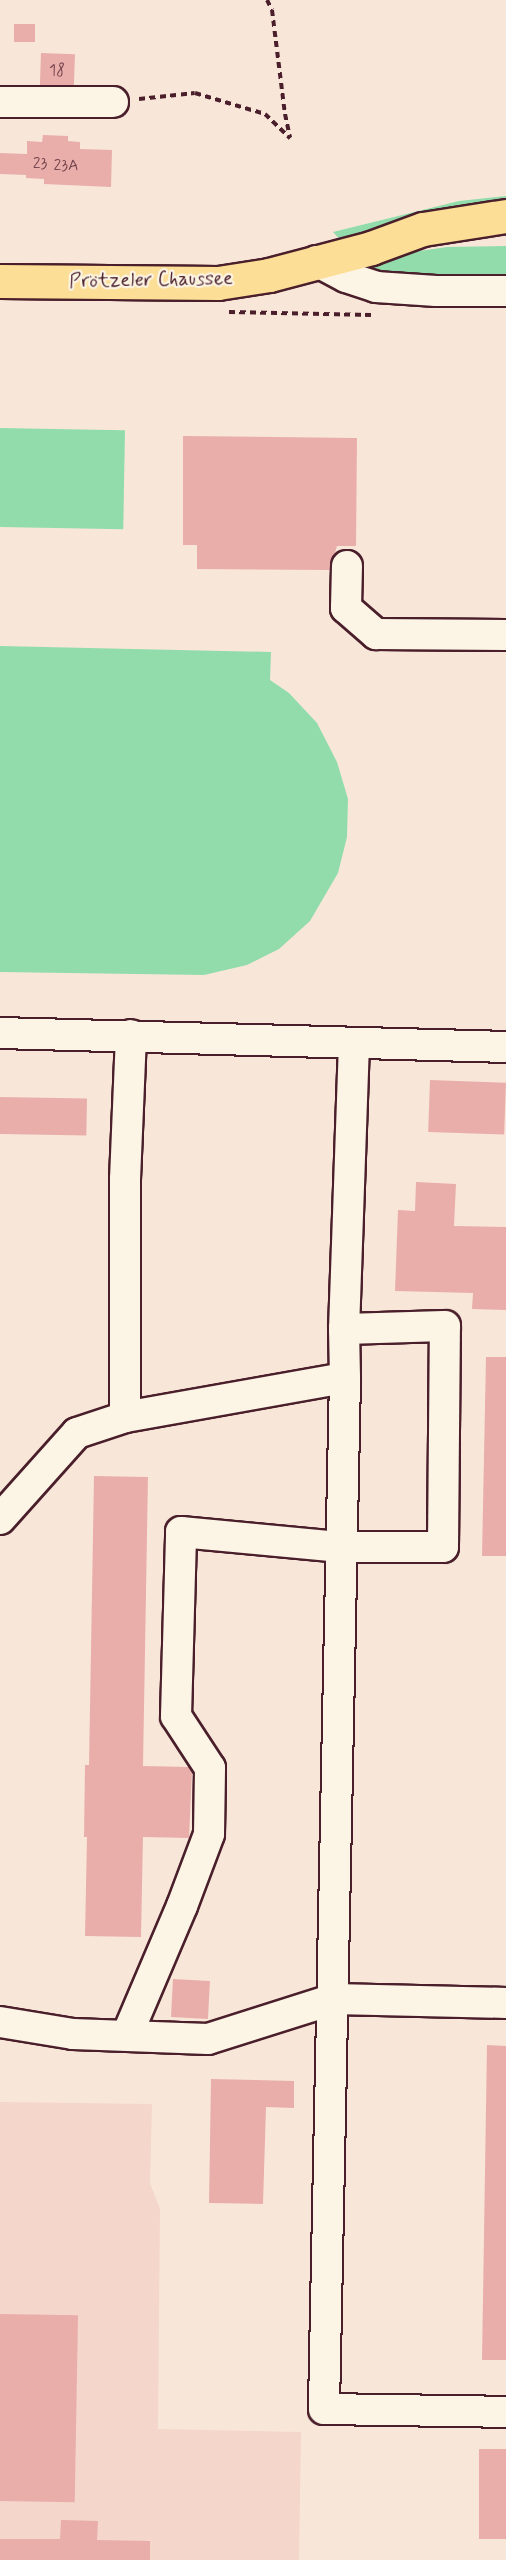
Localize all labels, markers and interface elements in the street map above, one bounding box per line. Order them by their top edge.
house number: 18 [49,61,65,81]
house number: 23 [33,154,47,174]
house number: 23A [53,156,79,176]
street label: Prötzeler Chaussee [67,267,235,293]

